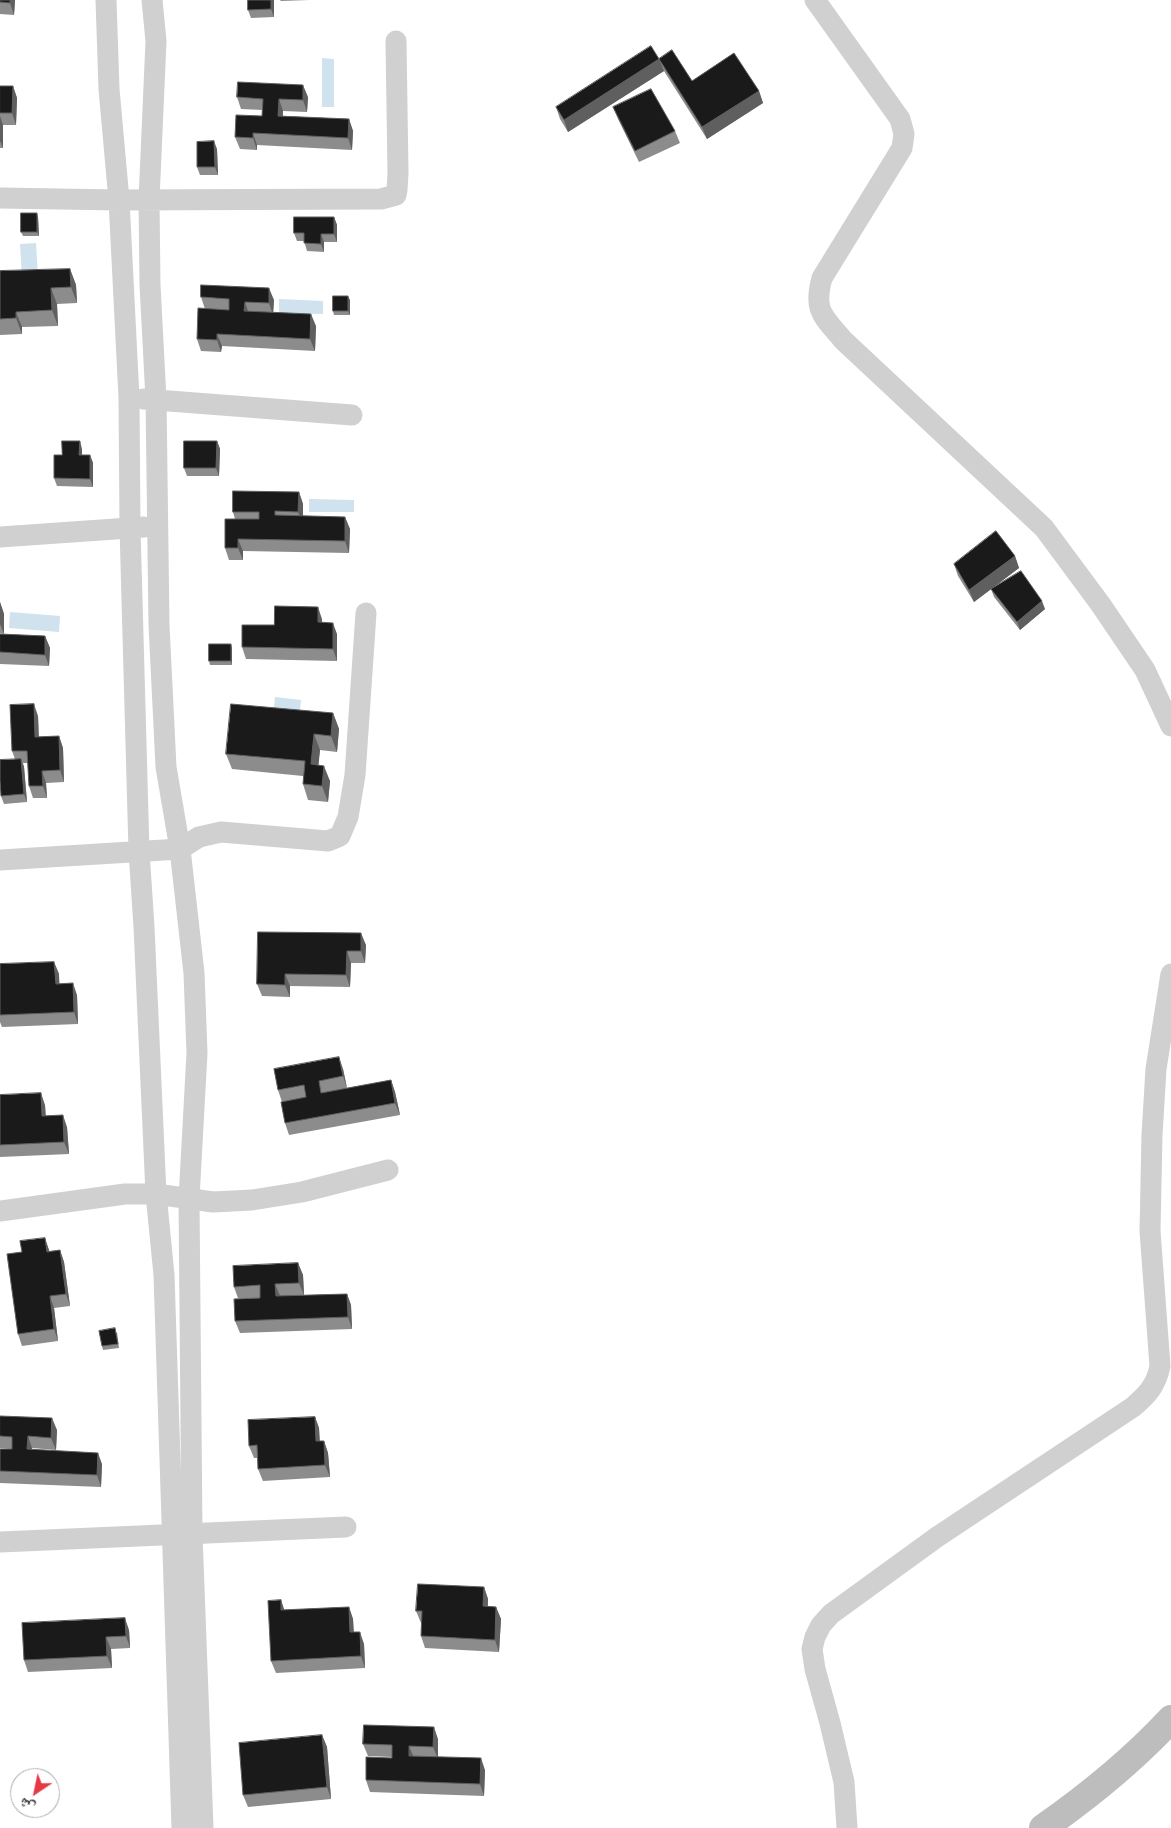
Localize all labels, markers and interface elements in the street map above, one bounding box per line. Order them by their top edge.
north arrow [10,1768,60,1818]
text: ش [16,1794,38,1816]

